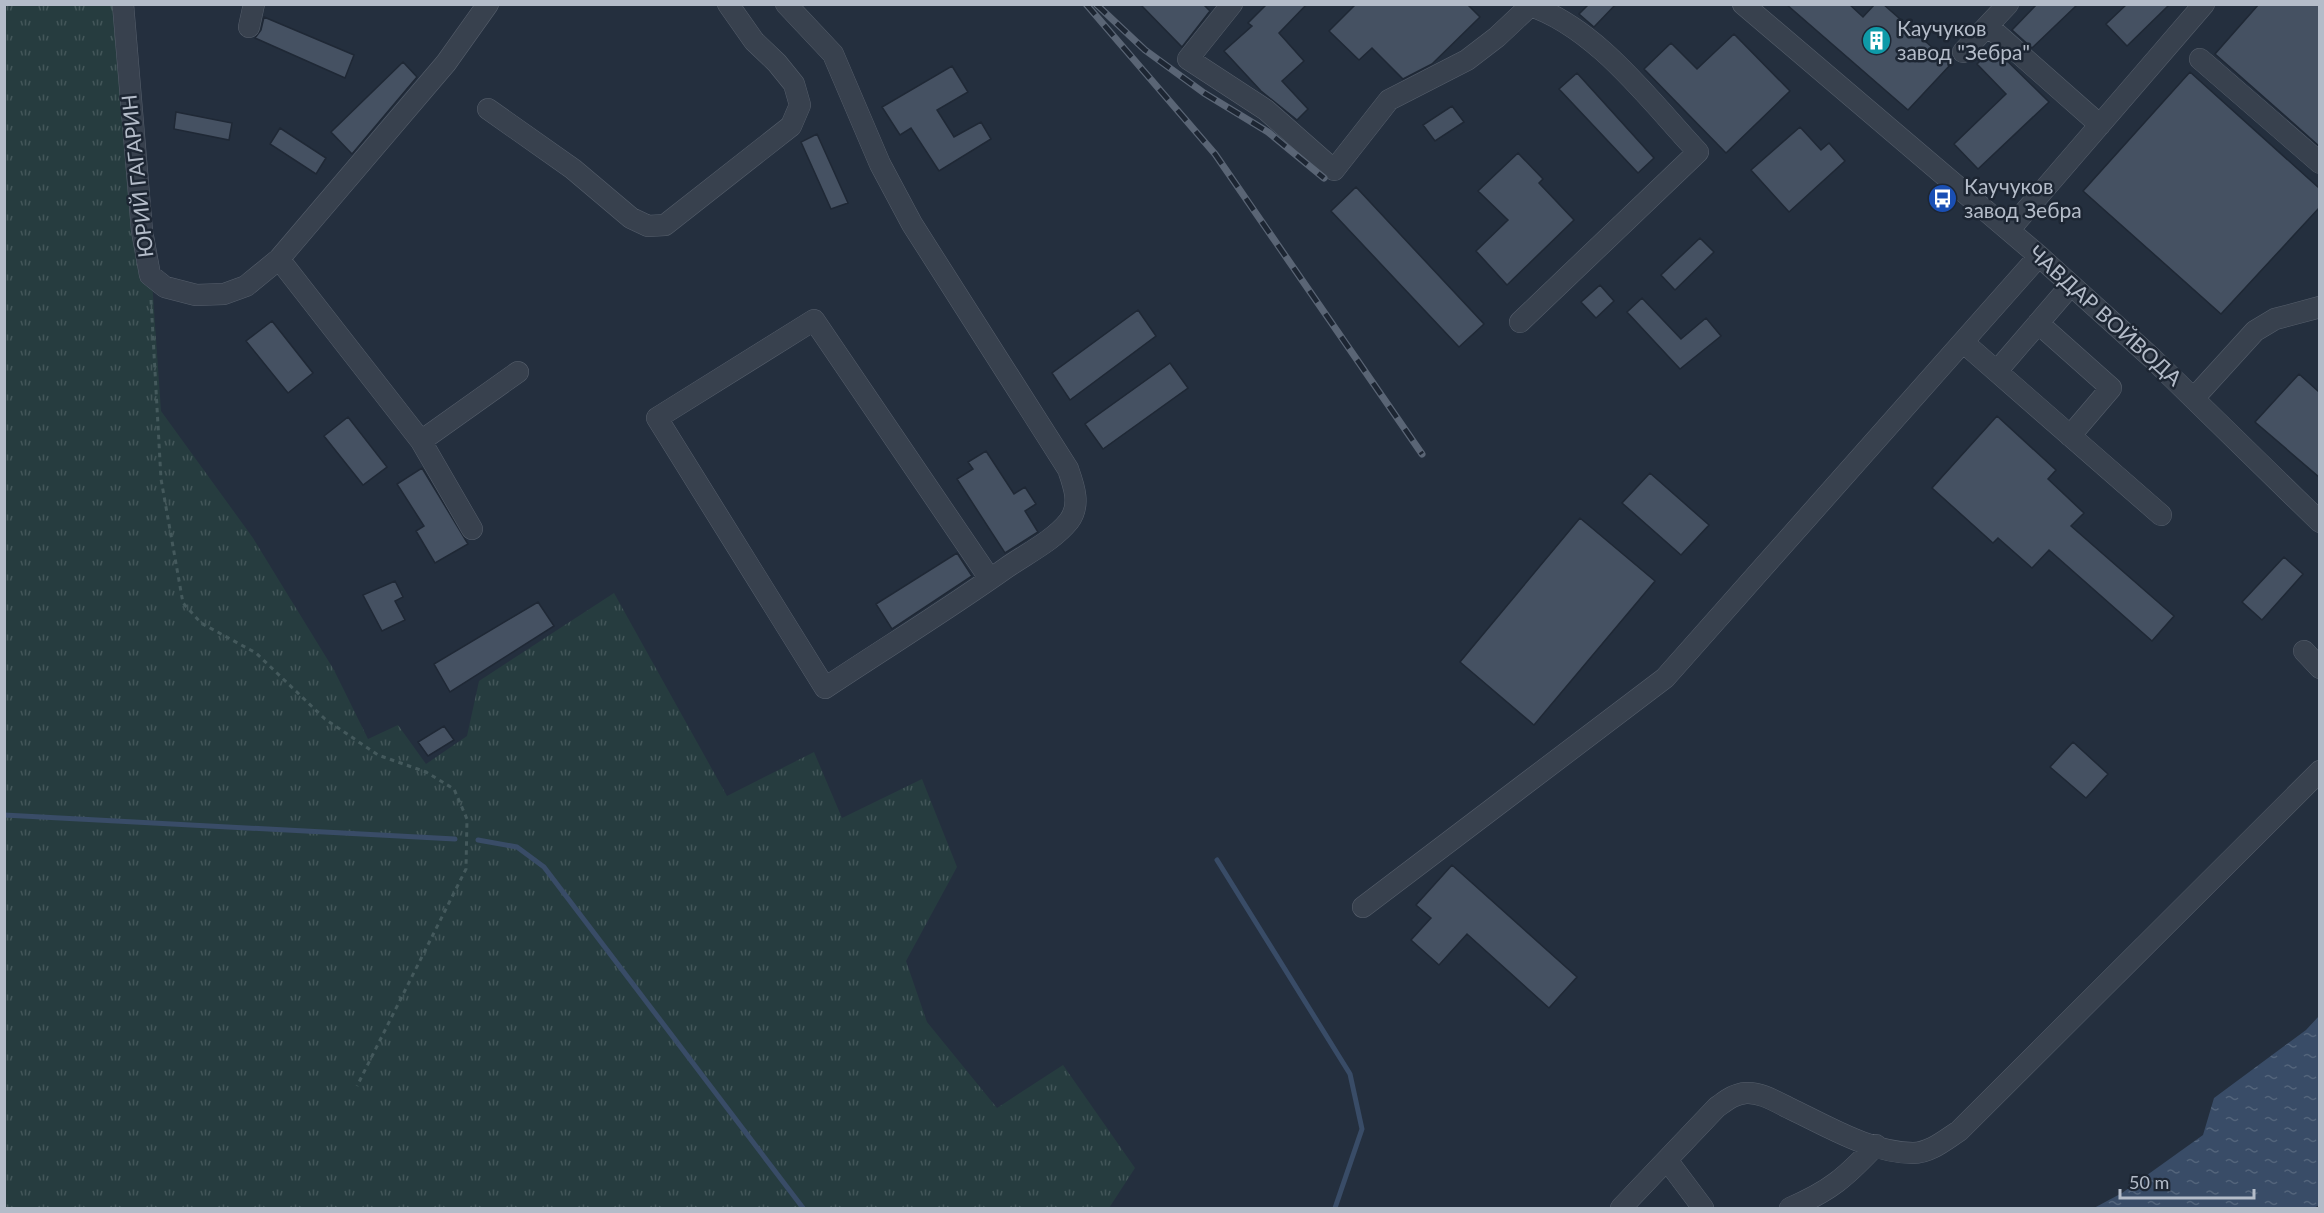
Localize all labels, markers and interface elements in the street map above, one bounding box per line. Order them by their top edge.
place label: Каучуков завод "Зебра" [1897,15,2030,64]
building icon: Каучуков завод "Зебра" [1860,25,1892,57]
street label: ЮРИЙ ГАГАРИН [116,93,157,259]
place label: Каучуков завод Зебра [1964,173,2082,222]
bus stop icon: Каучуков завод Зебра [1927,183,1959,215]
street label: ЧАВДАР ВОЙВОДА [2024,240,2188,391]
scale bar [2120,1162,2254,1200]
text: 50 m [2129,1171,2169,1193]

